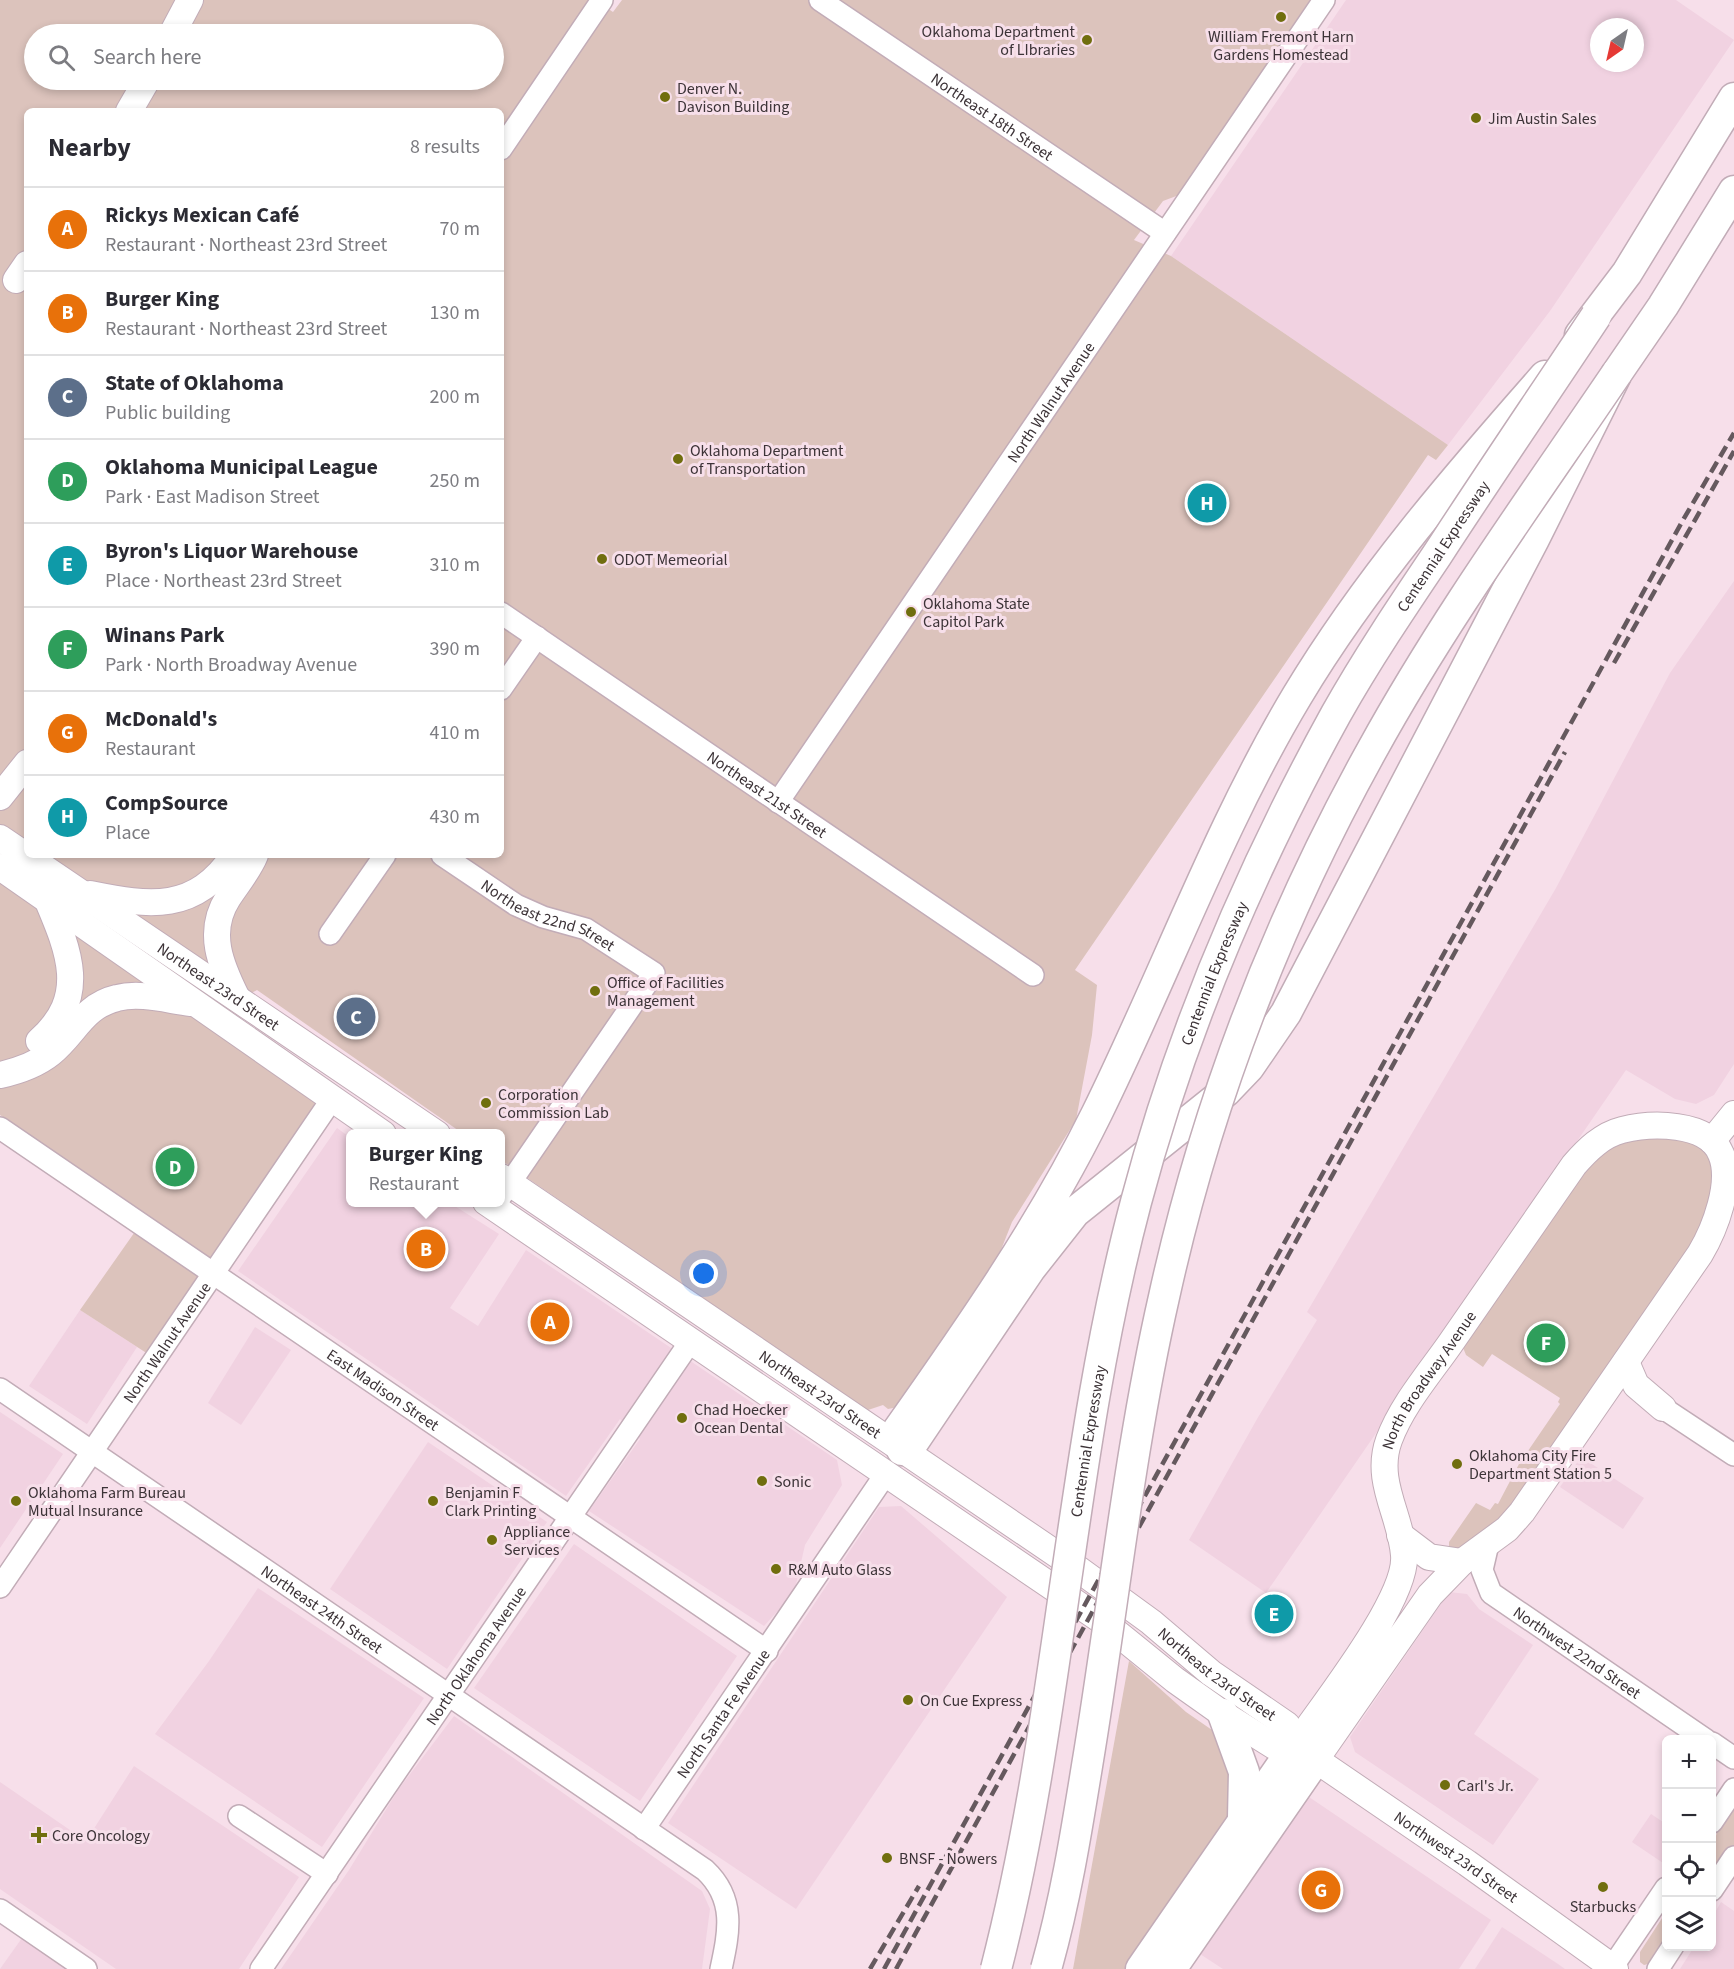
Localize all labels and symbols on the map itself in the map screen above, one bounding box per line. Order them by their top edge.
marker: William Fremont Harn Gardens Homestead [1274,10,1288,24]
north arrow [1590,18,1644,72]
place label: Oklahoma Department of LIbraries [922,21,1076,61]
place label: William Fremont Harn Gardens Homestead [1208,26,1354,66]
marker: Oklahoma Department of LIbraries [1080,33,1094,47]
street label: Northeast 18th Street [926,68,1058,167]
place label: Denver N. Davison Building [677,78,789,118]
marker: Denver N. Davison Building [658,90,672,104]
place label: Jim Austin Sales [1488,108,1597,130]
marker: Jim Austin Sales [1469,111,1483,125]
street label: North Walnut Avenue [1002,338,1100,467]
place label: Oklahoma Department of Transportation [690,440,844,480]
marker: Oklahoma Department of Transportation [671,452,685,466]
street label: Centennial Expressway [1392,476,1495,616]
pin: H [1188,480,1226,526]
place label: ODOT Memeorial [614,549,728,571]
marker: ODOT Memeorial [595,552,609,566]
place label: Oklahoma State Capitol Park [923,593,1030,633]
marker: Oklahoma State Capitol Park [904,605,918,619]
street label: Northeast 21st Street [702,746,831,844]
street label: Northeast 22nd Street [477,875,619,957]
street label: Centennial Expressway [1176,897,1254,1049]
street label: Northeast 23rd Street [153,938,284,1036]
place label: Office of Facilities Management [607,972,724,1012]
marker: Office of Facilities Management [588,984,602,998]
pin: C [336,994,376,1040]
place label: Corporation Commission Lab [498,1084,609,1124]
marker: Corporation Commission Lab [479,1096,493,1110]
pin: D [156,1144,195,1190]
pin: B [406,1226,446,1272]
your location [689,1259,718,1288]
street label: North Walnut Avenue [118,1278,216,1408]
pin: A [530,1300,570,1344]
street label: North Broadway Avenue [1377,1306,1482,1452]
pin: F [1526,1320,1566,1366]
street label: East Madison Street [322,1344,444,1437]
street label: Northeast 23rd Street [754,1345,886,1444]
street label: Centennial Expressway [1065,1363,1112,1519]
place label: Chad Hoecker Ocean Dental [694,1399,788,1439]
marker: Chad Hoecker Ocean Dental [675,1411,689,1425]
place label: Oklahoma City Fire Department Station 5 [1469,1445,1612,1485]
marker: Oklahoma City Fire Department Station 5 [1450,1457,1464,1471]
place label: Sonic [774,1471,811,1493]
marker: Sonic [755,1474,769,1488]
place label: Oklahoma Farm Bureau Mutual Insurance [28,1482,186,1522]
place label: Benjamin F Clark Printing [445,1482,536,1522]
marker: Oklahoma Farm Bureau Mutual Insurance [9,1494,23,1508]
marker: Benjamin F Clark Printing [426,1494,440,1508]
place label: Appliance Services [504,1521,570,1561]
marker: Appliance Services [485,1533,499,1547]
place label: R&M Auto Glass [788,1559,892,1581]
street label: Northeast 24th Street [256,1560,387,1659]
marker: R&M Auto Glass [769,1562,783,1576]
street label: North Oklahoma Avenue [421,1582,532,1730]
pin: E [1254,1592,1294,1636]
street label: Northwest 22nd Street [1509,1601,1645,1705]
street label: Northeast 23rd Street [1153,1623,1281,1727]
street label: North Santa Fe Avenue [672,1645,775,1783]
place label: On Cue Express [920,1690,1022,1712]
marker: On Cue Express [901,1693,915,1707]
place label: Carl's Jr. [1457,1775,1514,1797]
marker: Carl's Jr. [1438,1778,1452,1792]
street label: Northwest 23rd Street [1389,1806,1523,1908]
place label: Core Oncology [52,1825,150,1847]
marker: Core Oncology [30,1826,48,1844]
place label: BNSF - Nowers [899,1848,997,1870]
marker: BNSF - Nowers [880,1851,894,1865]
pin: G [1302,1868,1340,1912]
marker: Starbucks [1596,1880,1610,1894]
place label: Starbucks [1570,1896,1636,1918]

